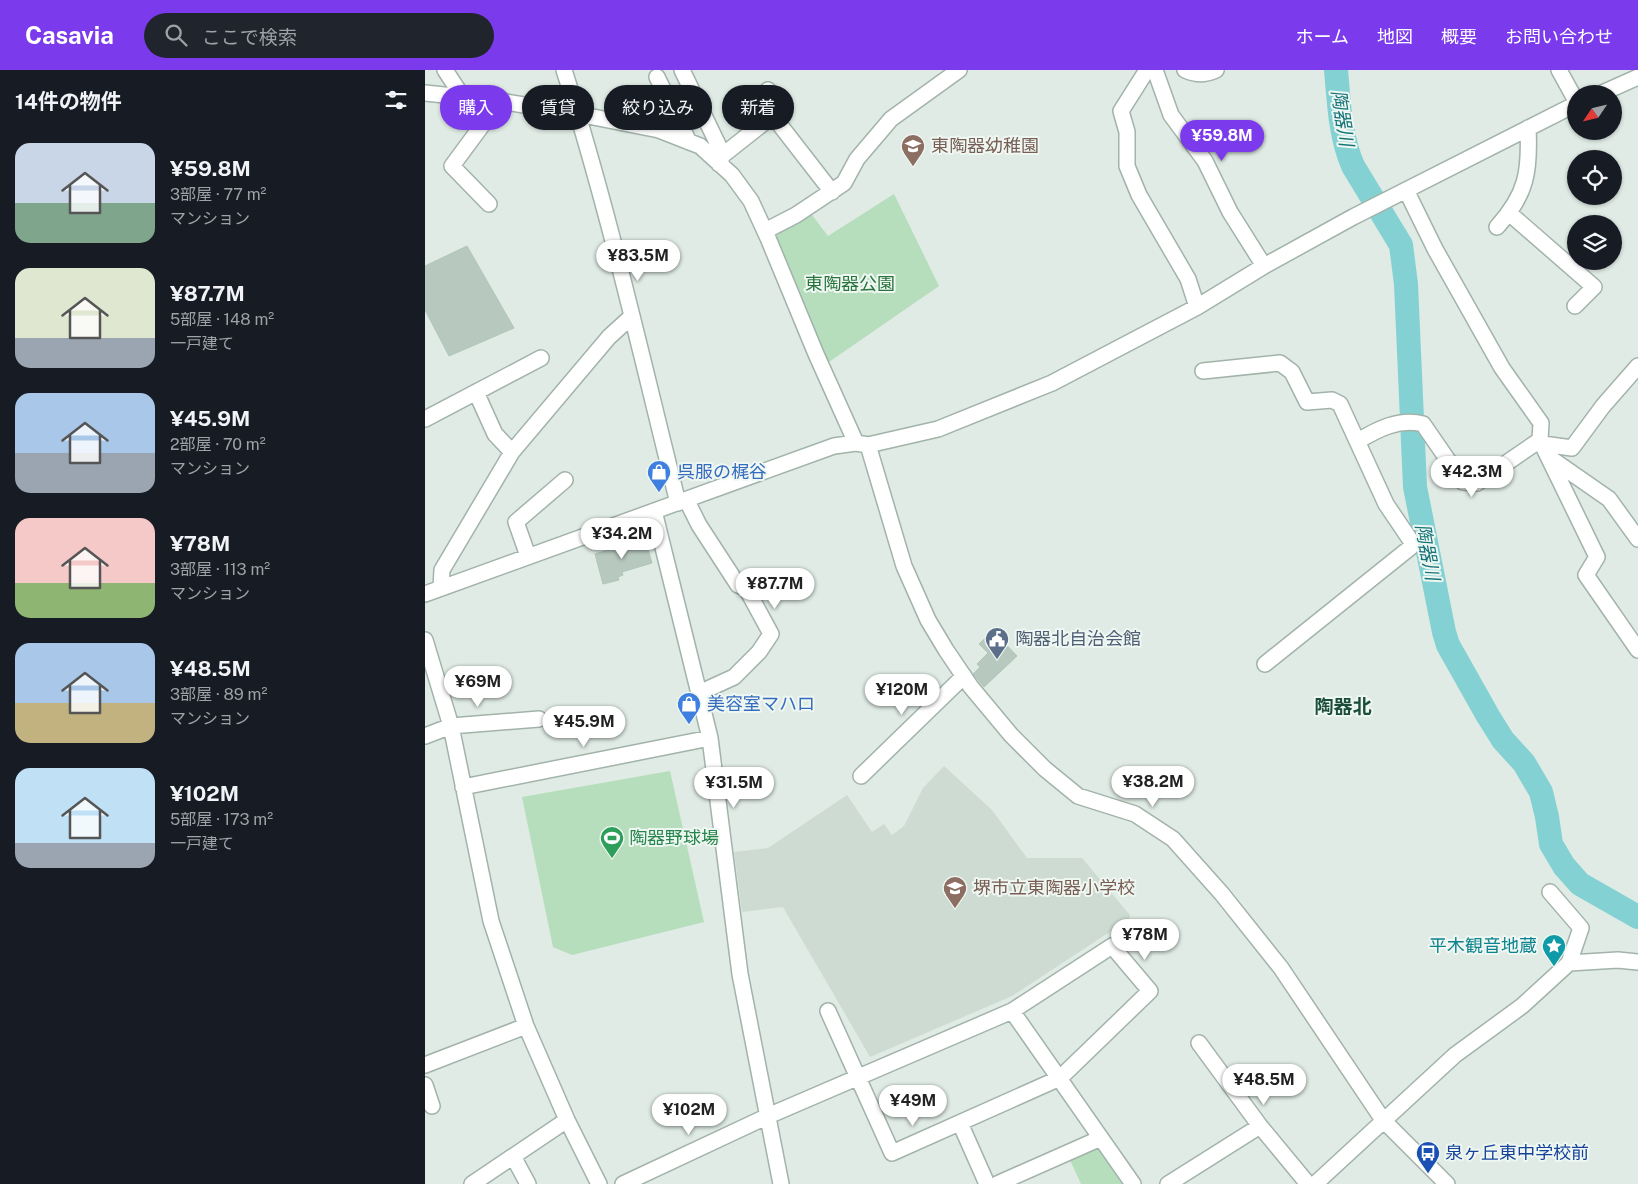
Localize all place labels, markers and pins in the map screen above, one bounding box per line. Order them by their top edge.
pin: ¥59.8M [1181,119,1263,162]
school or university icon: 東陶器幼稚園 [900,133,926,167]
place label: 東陶器幼稚園 [931,135,1039,156]
pin: ¥83.5M [597,240,679,282]
pin: ¥42.3M [1431,456,1513,498]
shop icon: 呉服の梶谷 [646,459,672,493]
place label: 呉服の梶谷 [677,461,767,482]
pin: ¥34.2M [581,518,663,560]
pin: ¥87.7M [734,568,816,610]
public building icon: 陶器北自治会館 [984,626,1010,660]
place label: 陶器北自治会館 [1015,628,1141,649]
pin: ¥69M [448,666,508,708]
pin: ¥120M [867,674,937,716]
shop icon: 美容室マハロ [676,691,702,725]
place label: 美容室マハロ [707,693,815,714]
pin: ¥45.9M [543,706,625,748]
pin: ¥31.5M [693,766,775,809]
pin: ¥38.2M [1112,766,1194,808]
sports icon: 陶器野球場 [599,825,625,859]
place label: 陶器野球場 [629,827,719,848]
school or university icon: 堺市立東陶器小学校 [942,875,968,909]
place label: 堺市立東陶器小学校 [973,877,1135,898]
pin: ¥78M [1115,918,1175,961]
place icon: 平木観音地蔵 [1541,933,1567,967]
place label: 平木観音地蔵 [1429,935,1537,956]
pin: ¥48.5M [1223,1064,1305,1106]
pin: ¥49M [883,1084,943,1127]
pin: ¥102M [654,1094,724,1136]
bus stop icon: 泉ヶ丘東中学校前 [1415,1140,1441,1174]
place label: 泉ヶ丘東中学校前 [1445,1142,1589,1163]

